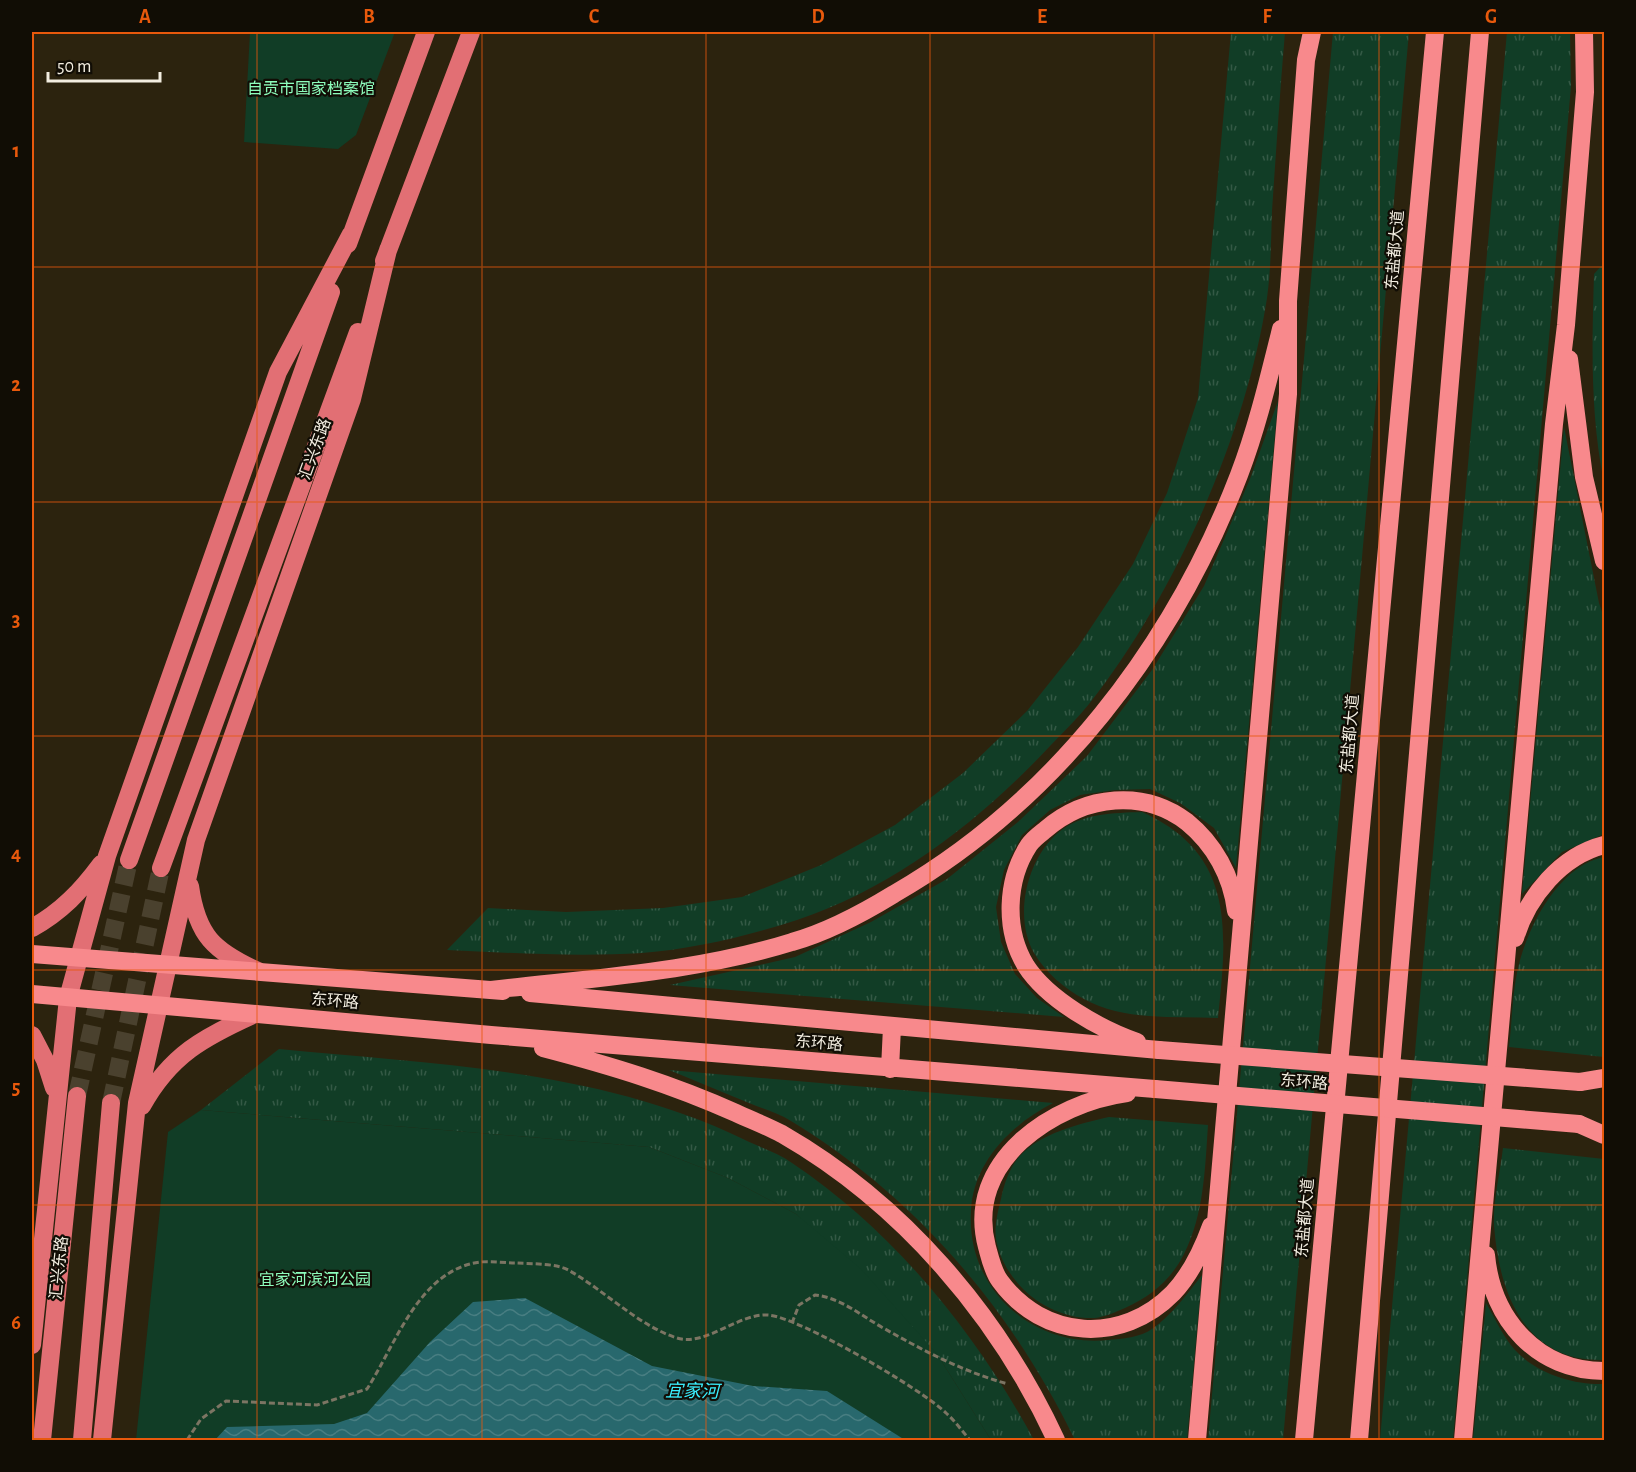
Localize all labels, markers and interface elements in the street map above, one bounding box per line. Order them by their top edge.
text: A [139,7,151,27]
text: B [363,7,375,27]
text: C [589,7,600,27]
text: D [811,7,825,27]
text: E [1037,7,1047,27]
text: F [1262,7,1272,27]
text: G [1485,7,1497,27]
scale bar [48,45,160,83]
text: 50 m [57,58,91,76]
park label: 自贡市国家档案馆 [247,80,375,97]
text: 1 [12,141,20,161]
street label: 东盐都大道 [1383,209,1406,291]
text: 2 [11,375,21,395]
street label: 汇兴东路 [296,416,333,482]
text: 3 [12,610,20,630]
street label: 东盐都大道 [1338,693,1361,775]
text: 4 [11,844,21,864]
street label: 东环路 [310,990,360,1011]
street label: 东环路 [794,1032,844,1053]
street label: 东环路 [1279,1071,1329,1092]
text: 5 [12,1078,20,1098]
street label: 东盐都大道 [1293,1177,1316,1259]
street label: 汇兴东路 [47,1235,70,1301]
park label: 宜家河滨河公园 [259,1271,371,1288]
text: 6 [11,1313,21,1333]
water label: 宜家河 [665,1381,722,1402]

